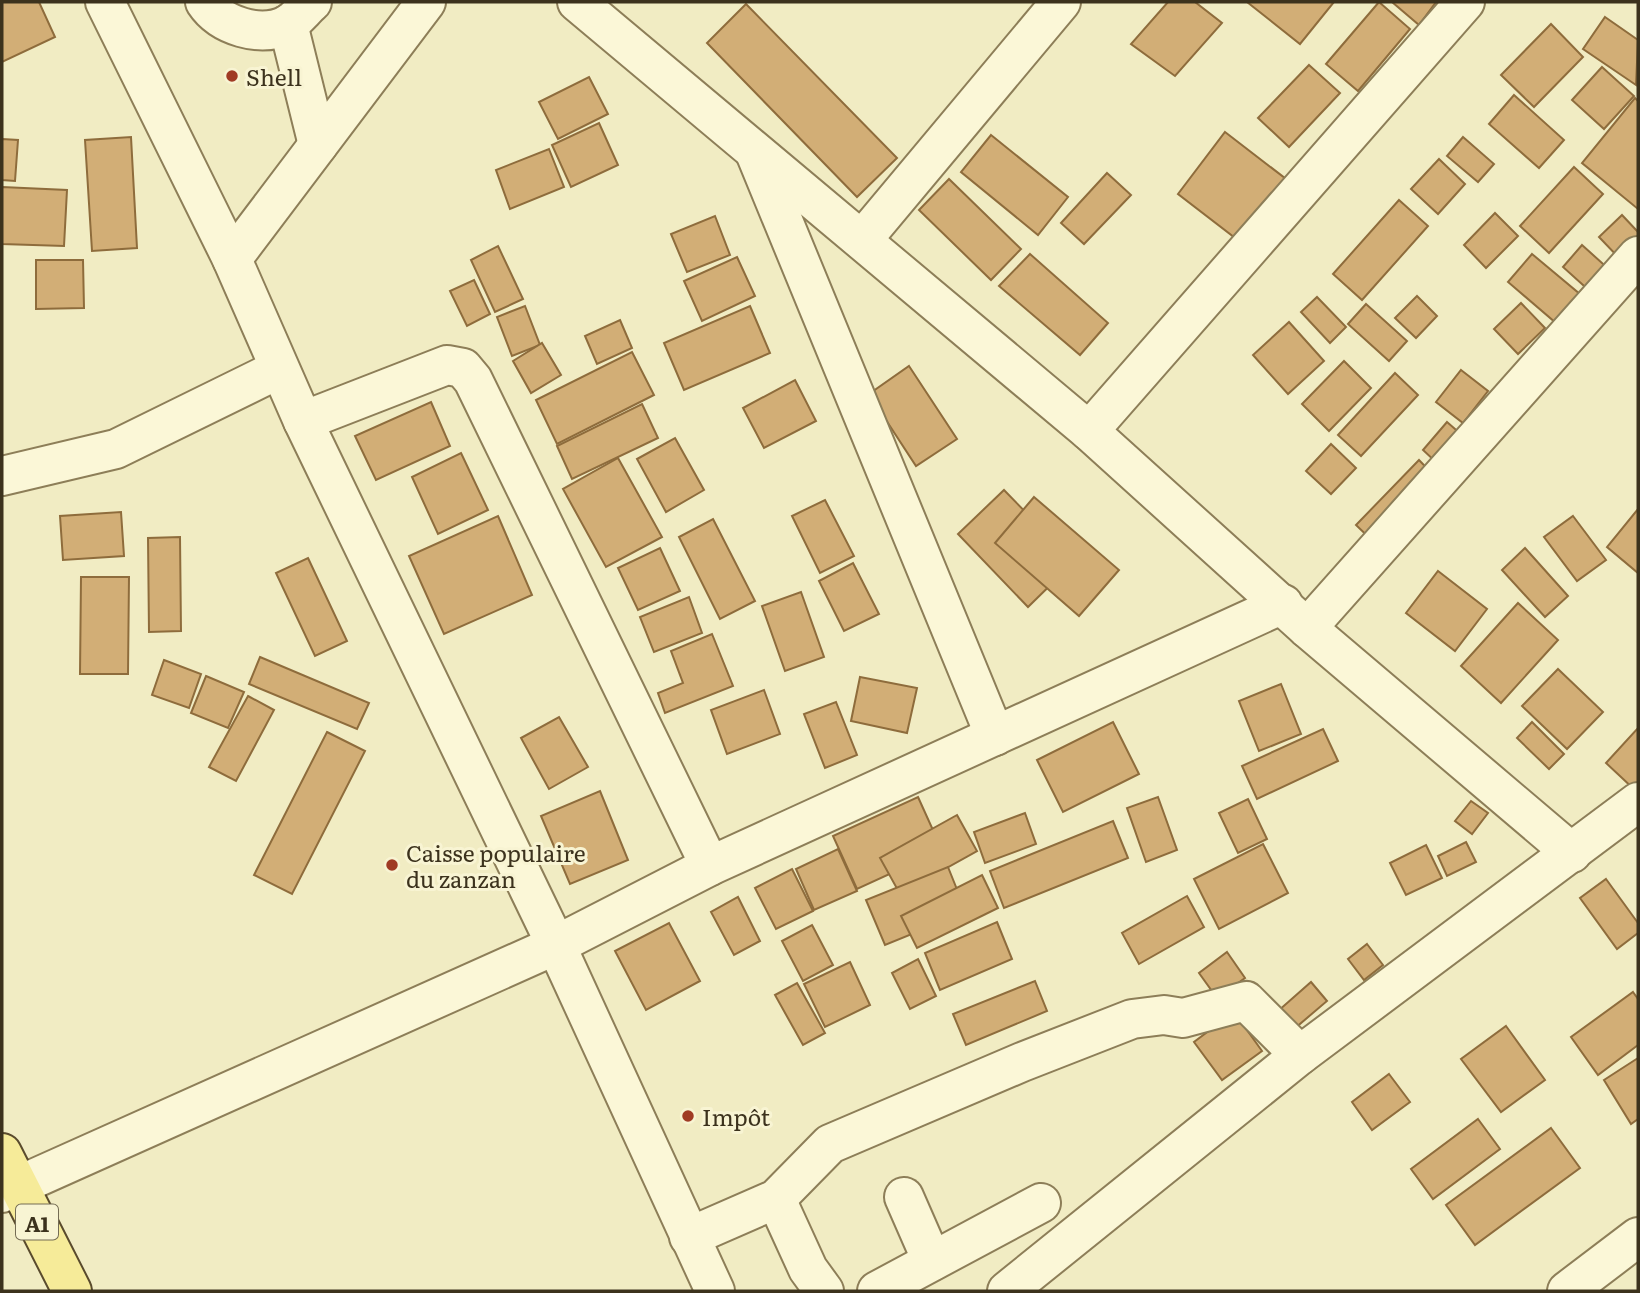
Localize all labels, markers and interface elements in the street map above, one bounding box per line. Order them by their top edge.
place label: Shell [246,59,302,93]
marker: Shell [224,68,240,84]
place label: Caisse populaire du zanzan [406,835,586,895]
marker: Caisse populaire du zanzan [384,857,400,873]
place label: Impôt [702,1099,771,1133]
marker: Impôt [680,1108,696,1124]
road number: A1 [16,1204,58,1240]

